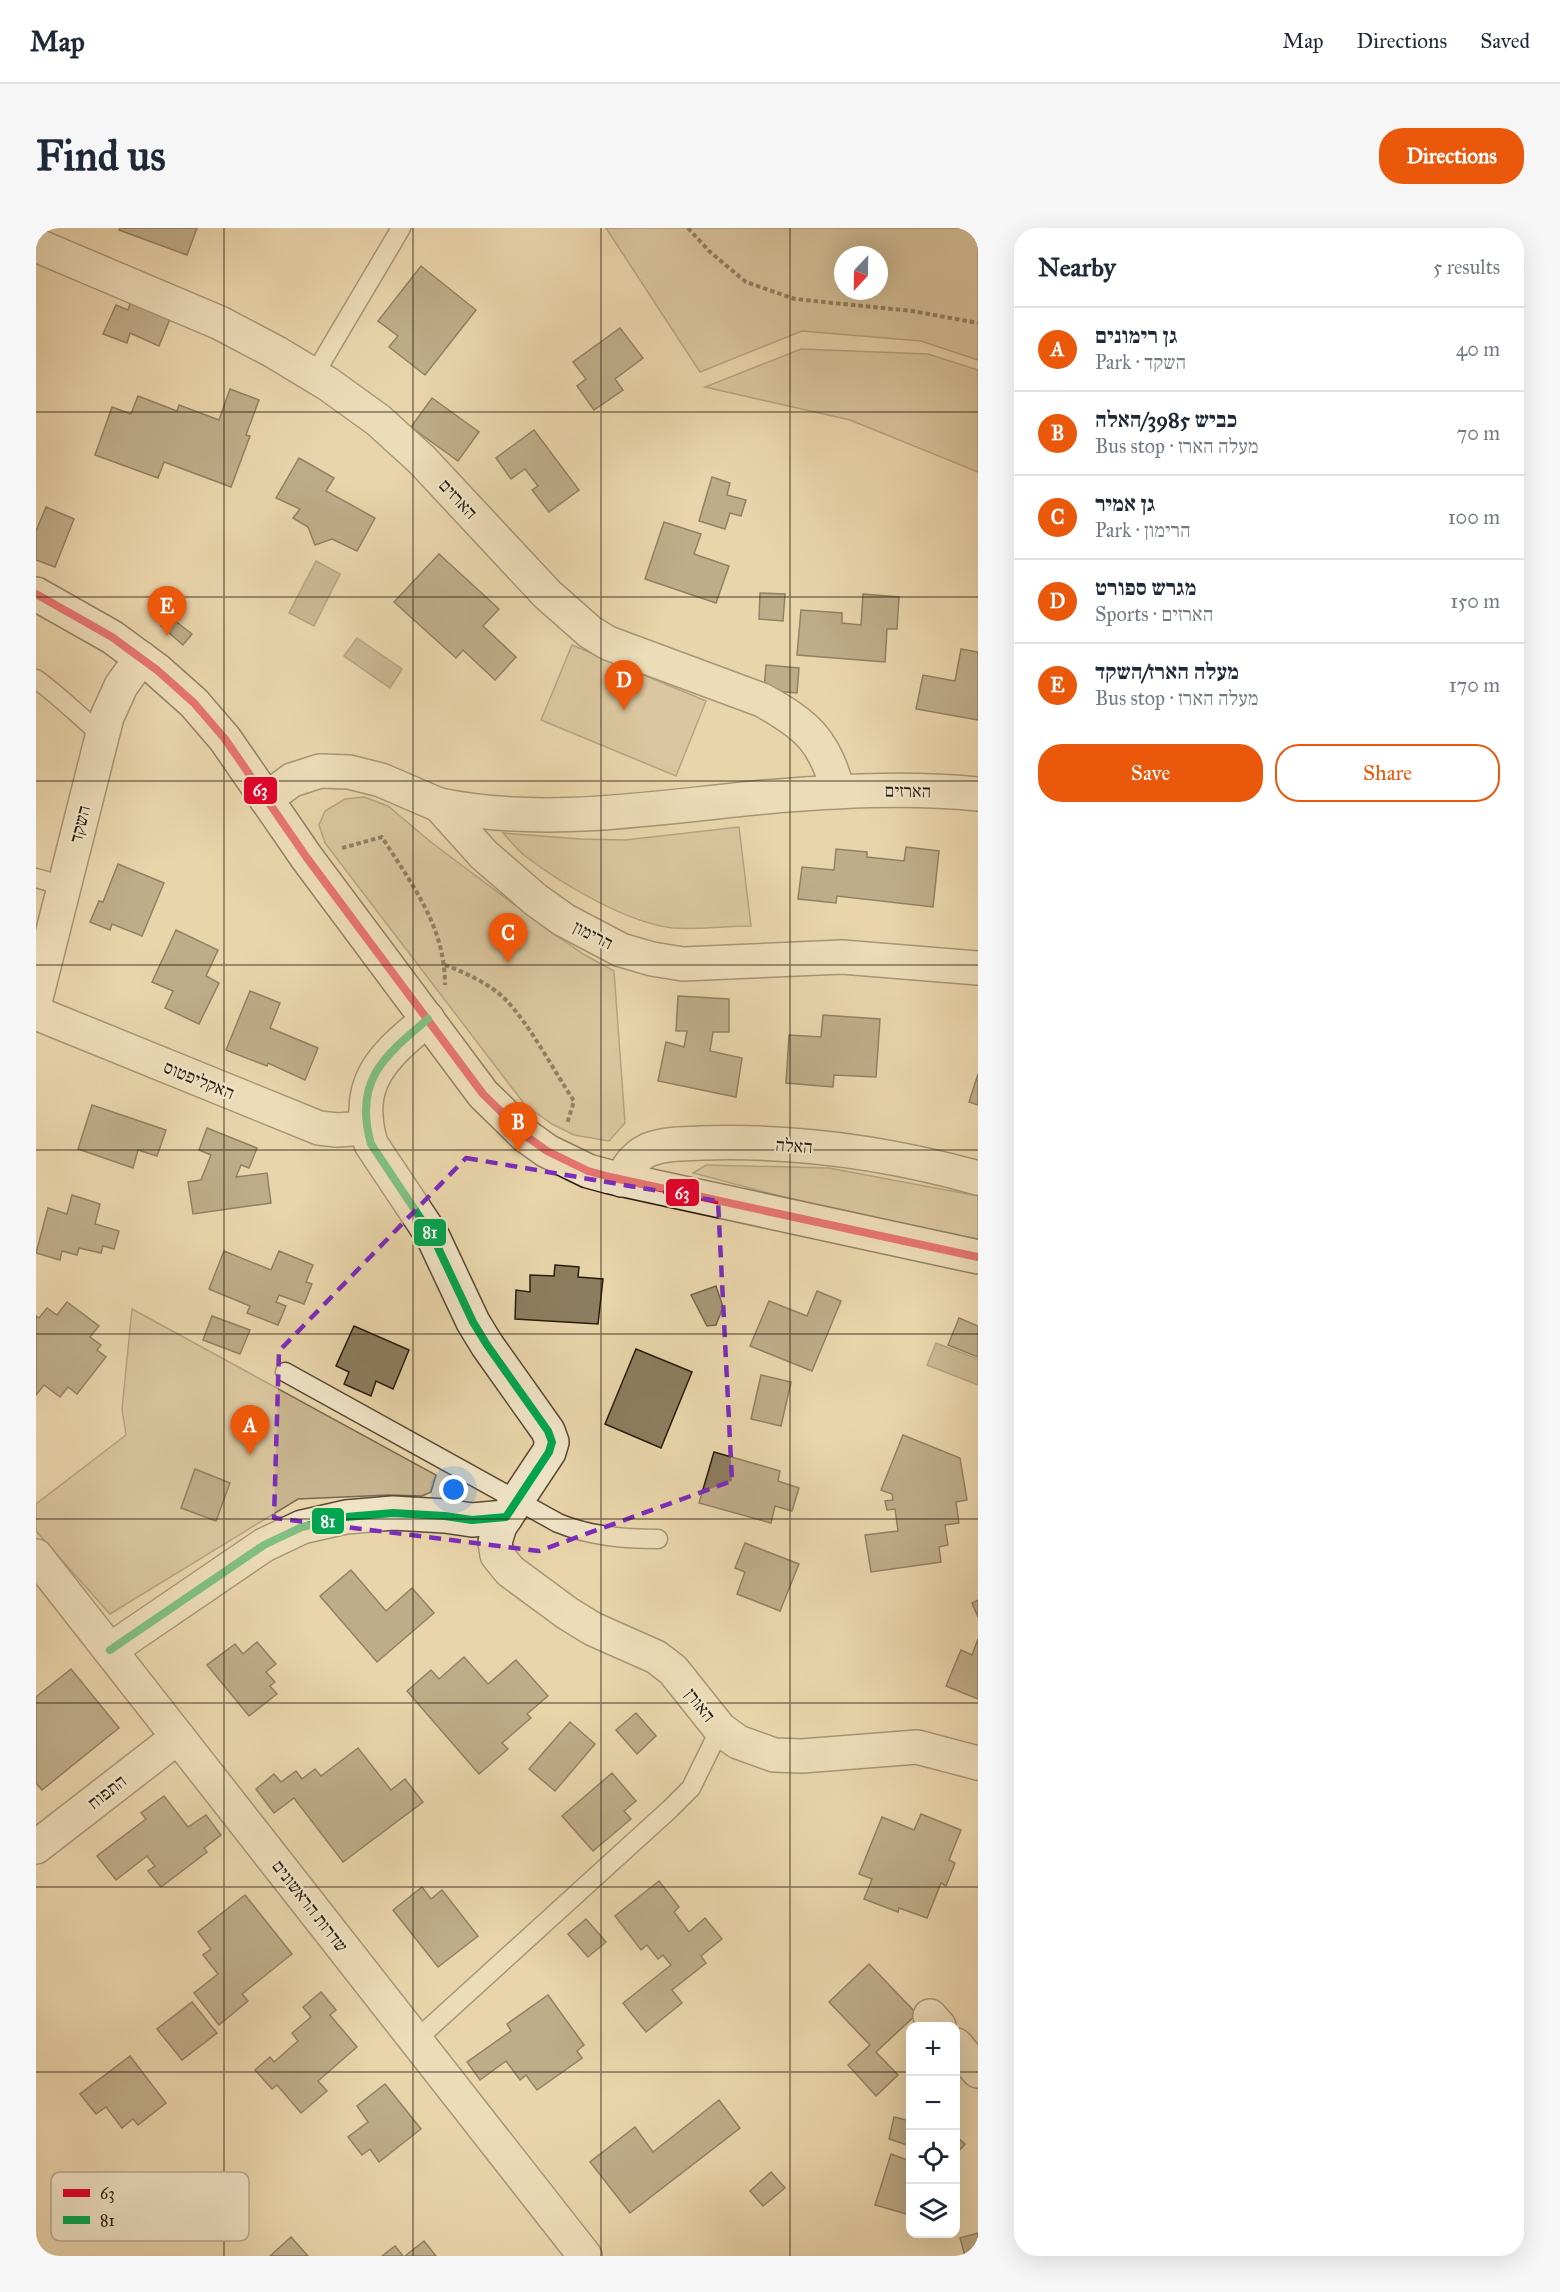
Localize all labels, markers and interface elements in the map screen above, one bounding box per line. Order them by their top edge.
text: Map [30,24,85,59]
text: Map [1283,28,1324,54]
text: Directions [1357,28,1447,54]
text: Saved [1480,28,1530,54]
button: Directions [1379,128,1524,184]
text: Find us [36,130,166,182]
north arrow [834,246,888,300]
text: Nearby [1038,251,1116,283]
text: 5 results [1433,255,1500,279]
text: גן רימונים [1095,322,1177,349]
text: A [1051,337,1064,361]
text: 40 m [1456,337,1500,361]
text: Park · השקד [1095,350,1186,374]
text: כביש 3985/האלה [1095,406,1237,433]
text: B [1051,421,1064,445]
text: 70 m [1457,421,1500,445]
text: Bus stop · מעלה הארז [1095,434,1258,458]
street label: הארזים [434,474,482,524]
text: גן אמיר [1095,490,1155,517]
text: C [1051,505,1064,529]
text: 100 m [1448,505,1500,529]
text: Park · הרימון [1095,518,1191,542]
text: מגרש ספורט [1095,574,1196,601]
pin: E [148,586,186,636]
text: D [1050,589,1065,613]
text: 150 m [1450,589,1500,613]
text: Sports · הארזים [1095,602,1213,626]
text: מעלה הארז/השקד [1095,658,1239,685]
pin: D [604,660,644,710]
text: E [1050,673,1065,697]
text: 170 m [1449,673,1500,697]
text: Bus stop · מעלה הארז [1095,686,1258,710]
button: Save [1038,744,1263,802]
button: Share [1275,744,1500,802]
line badge: 63 [243,776,278,805]
street label: הארזים [885,780,931,802]
text: 63 [253,781,267,801]
street label: השקד [65,803,95,845]
pin: C [488,914,528,963]
street label: הרימון [569,916,617,954]
street label: האקליפטוס [160,1056,238,1104]
pin: B [498,1102,538,1152]
street label: האלה [775,1134,813,1158]
line badge: 63 [665,1178,700,1207]
text: 63 [675,1184,689,1204]
line badge: 81 [413,1218,447,1247]
text: 81 [423,1223,438,1242]
pin: A [230,1406,270,1455]
your location [439,1475,468,1504]
line badge: 81 [311,1507,345,1535]
text: 81 [321,1512,336,1531]
street label: האורן [680,1684,720,1726]
street label: התפוח [83,1770,131,1814]
street label: שדרות הראשונים [267,1856,353,1956]
map controls [906,2022,960,2238]
button: + [906,2022,960,2076]
button: − [906,2076,960,2130]
button: locate [906,2130,960,2184]
legend [51,2172,249,2241]
text: 63 [100,2184,115,2203]
button: layers [906,2184,960,2238]
text: 81 [100,2211,115,2230]

